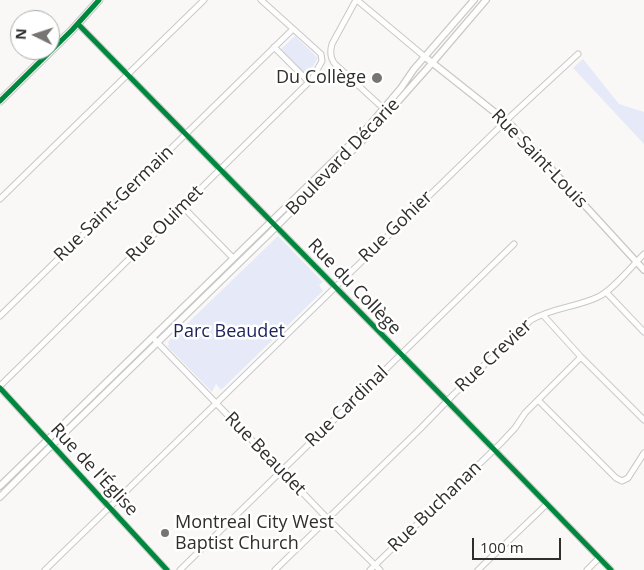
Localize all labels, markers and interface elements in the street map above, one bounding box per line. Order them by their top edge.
north arrow [10,10,60,60]
text: N [11,28,30,40]
place label: Du Collège [276,67,366,89]
marker: Du Collège [370,71,384,85]
street label: Boulevard Décarie [282,94,404,220]
street label: Rue Saint-Louis [486,105,592,213]
street label: Rue Saint-Germain [50,142,178,266]
street label: Rue Ouimet [122,181,208,267]
street label: Rue Gohier [355,187,437,267]
street label: Rue du Collège [303,235,405,339]
street label: Rue Crevier [451,315,537,397]
park label: Parc Beaudet [173,321,285,343]
street label: Rue Cardinal [301,362,393,452]
street label: Rue Beaudet [220,408,310,500]
street label: Rue de l'Église [46,419,142,521]
street label: Rue Buchanan [384,457,486,557]
place label: Montreal City West Baptist Church [175,512,334,554]
marker: Montreal City West Baptist Church [159,527,171,539]
scale bar [474,528,563,560]
text: 100 m [480,537,524,557]

